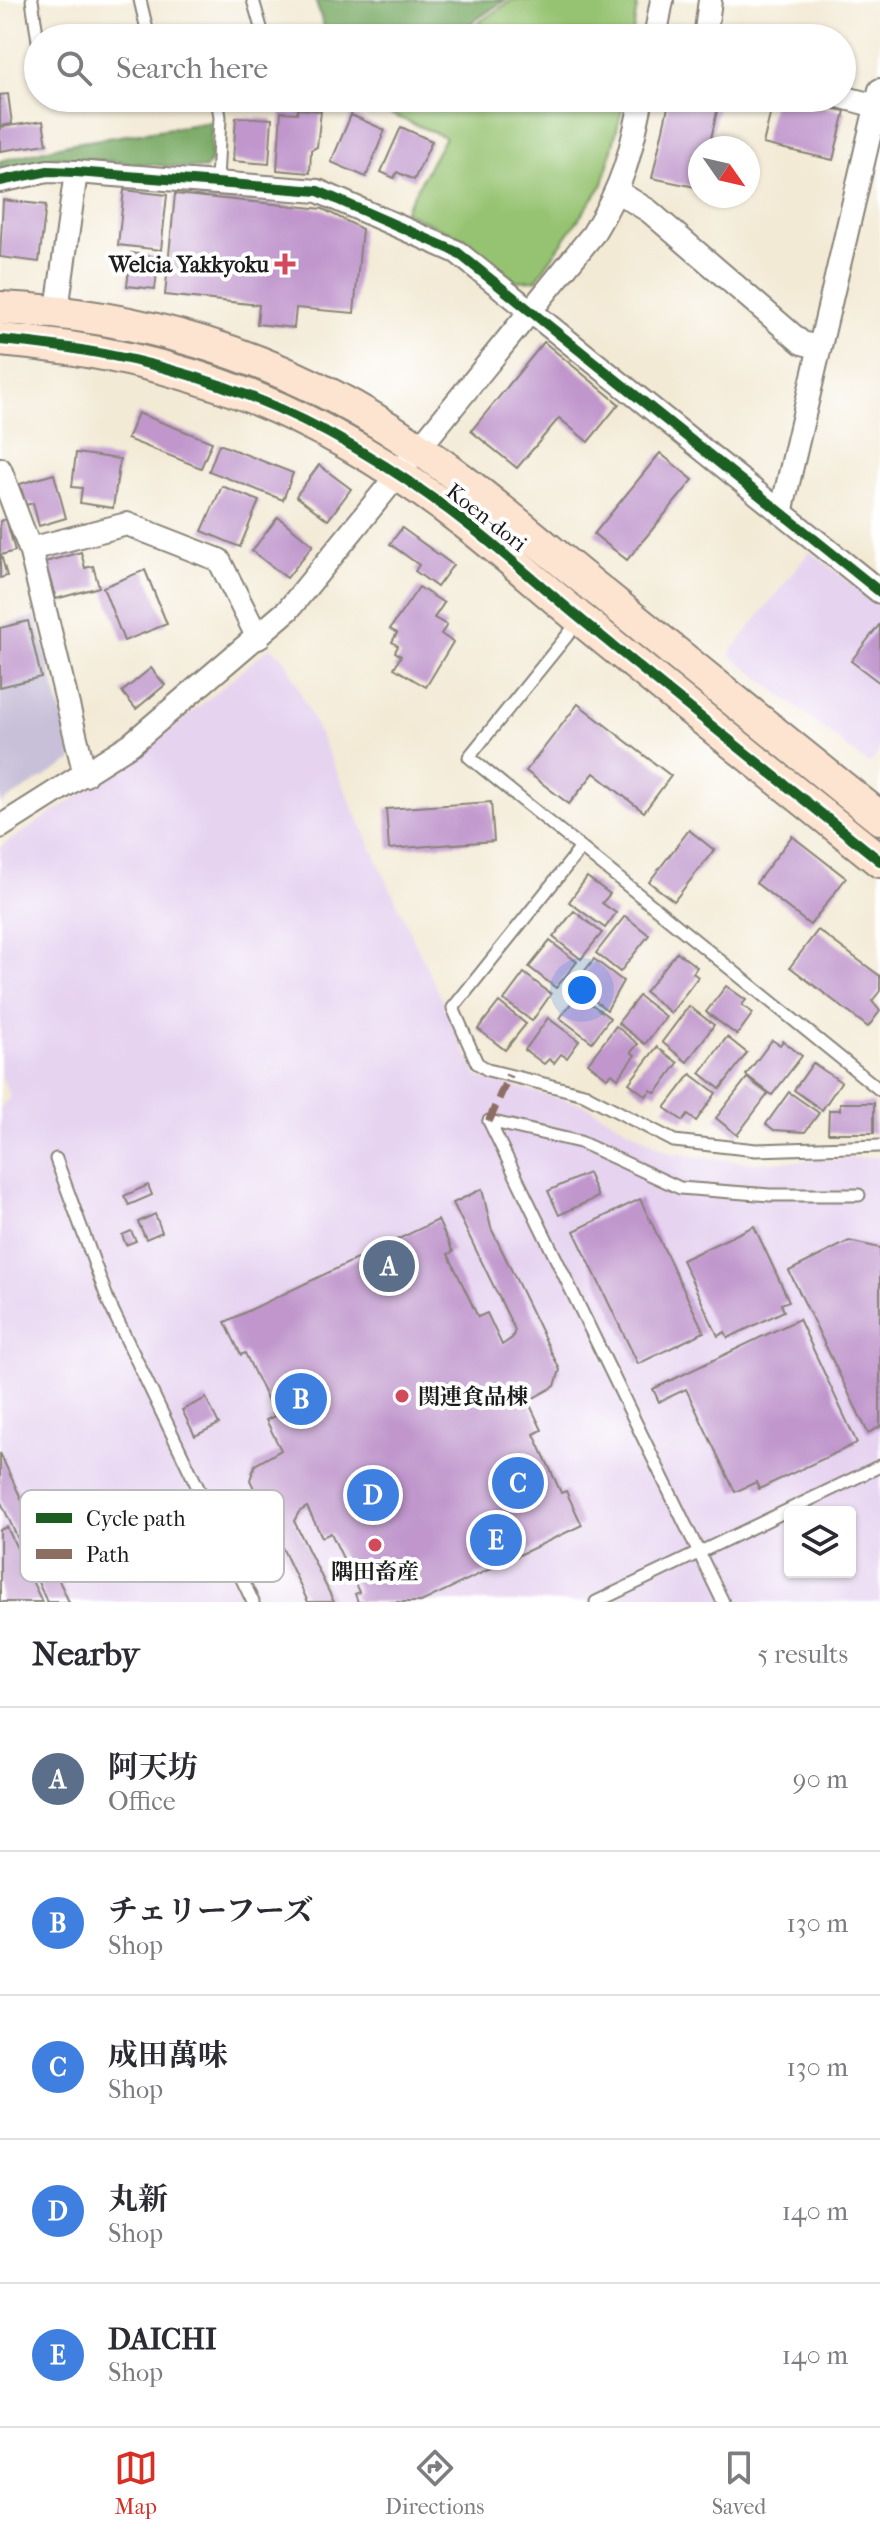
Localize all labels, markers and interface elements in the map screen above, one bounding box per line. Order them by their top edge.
search box [24,24,856,112]
icon: search [52,46,96,90]
text: Search here [116,51,268,86]
north arrow [688,136,760,208]
place label: Welcia Yakkyoku [108,252,270,278]
marker: Welcia Yakkyoku [276,255,294,273]
street label: Koen-dori [441,478,532,558]
your location [562,970,602,1010]
pin: A [363,1236,415,1296]
pin: B [275,1369,327,1429]
place label: 関連食品棟 [418,1384,528,1410]
marker: 関連食品棟 [393,1387,411,1405]
pin: C [492,1453,544,1513]
pin: D [347,1465,399,1525]
legend [20,1490,284,1582]
text: Cycle path [86,1506,186,1532]
map controls [784,1506,856,1578]
button: layers [784,1506,856,1578]
pin: E [470,1510,522,1570]
marker: 隅田畜産 [366,1536,384,1554]
text: Path [86,1542,130,1568]
place label: 隅田畜産 [331,1559,419,1585]
text: Nearby [32,1634,139,1674]
text: 5 results [757,1639,848,1670]
text: 阿天坊 [108,1750,198,1785]
text: A [50,1764,66,1795]
text: 90 m [793,1764,848,1795]
text: Office [108,1786,176,1817]
text: チェリーフーズ [108,1894,313,1929]
text: B [50,1908,66,1939]
text: 130 m [787,1908,848,1939]
text: Shop [108,1930,163,1961]
text: 成田萬味 [108,2038,228,2073]
text: C [49,2052,67,2083]
text: 130 m [787,2052,848,2083]
text: Shop [108,2074,163,2105]
text: 丸新 [108,2182,168,2217]
text: D [48,2196,68,2227]
text: 140 m [782,2196,848,2227]
text: Shop [108,2218,163,2249]
text: DAICHI [108,2322,217,2357]
text: E [50,2340,66,2371]
text: 140 m [782,2340,848,2371]
text: Shop [108,2357,163,2388]
tab: Map [114,2446,158,2520]
tab: Directions [385,2446,484,2520]
tab: Saved [712,2446,766,2520]

